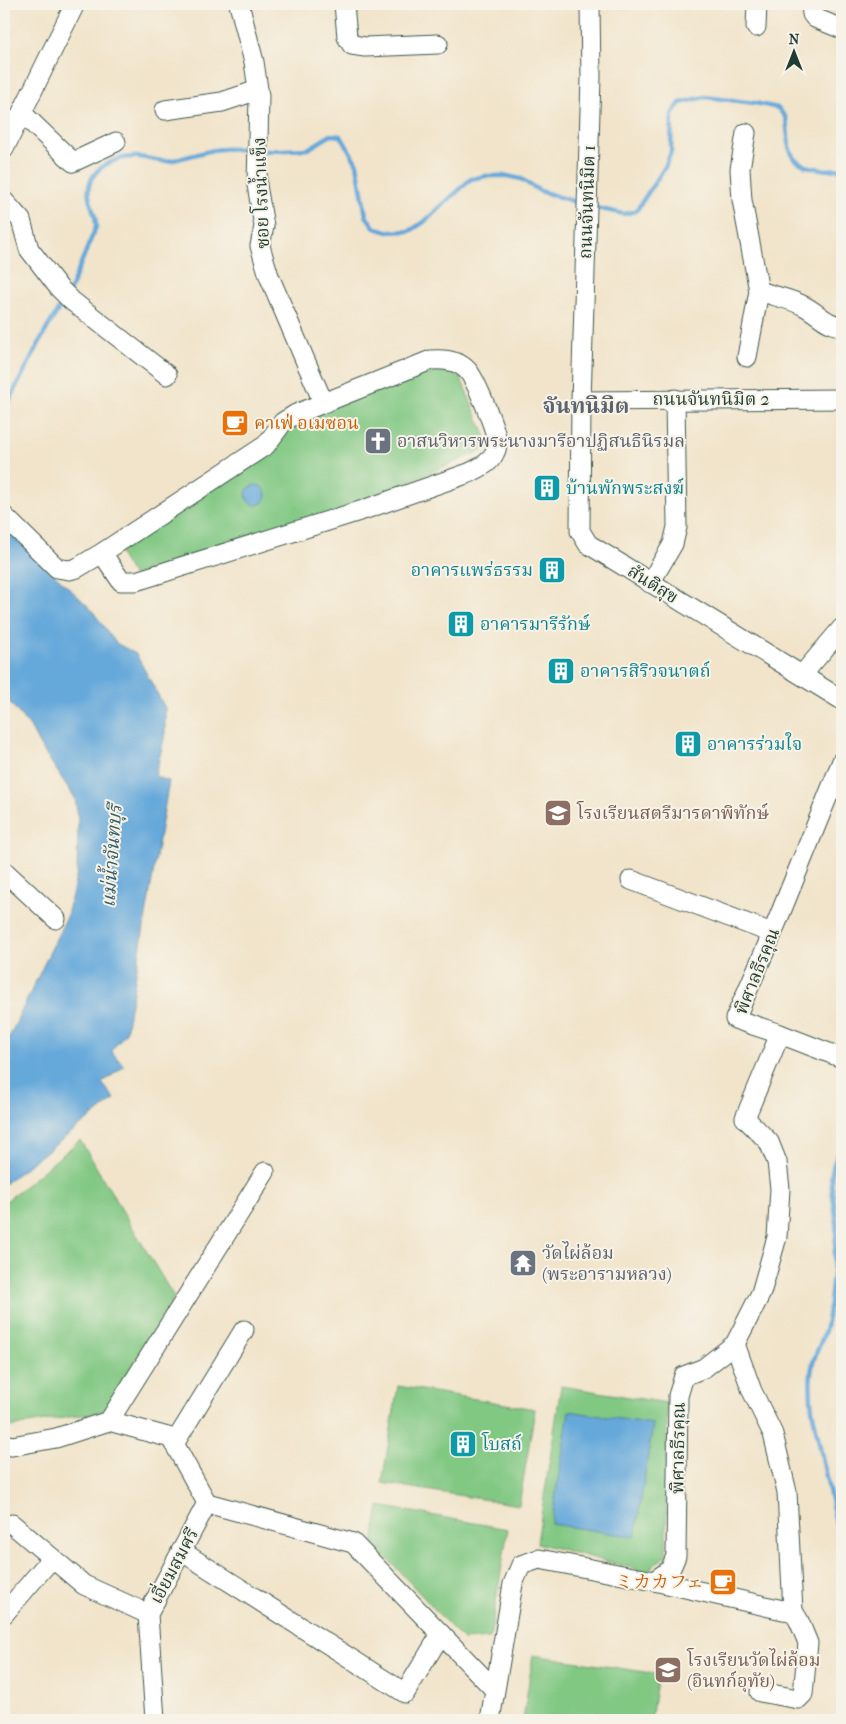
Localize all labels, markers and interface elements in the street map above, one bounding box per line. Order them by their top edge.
north arrow [768,28,818,78]
text: N [789,31,800,48]
street label: ซอย โรงน้ำแข็ง [245,137,274,249]
street label: ถนนจันทนิมิต 1 [575,145,600,259]
street label: ถนนจันทนิมิต 2 [653,389,769,410]
district label: จันทนิมิต [543,393,629,419]
cafe icon: คาเฟ่ อเมซอน [220,408,250,438]
place label: คาเฟ่ อเมซอน [254,413,359,434]
church icon: อาสนวิหารพระนางมารีอาปฏิสนธินิรมล [363,426,393,456]
place label: อาสนวิหารพระนางมารีอาปฏิสนธินิรมล [397,431,685,452]
building icon: บ้านพักพระสงฆ์ [532,473,562,503]
place label: บ้านพักพระสงฆ์ [566,477,684,499]
building icon: อาคารแพร่ธรรม [537,555,567,585]
place label: อาคารแพร่ธรรม [411,560,533,581]
street label: สันติสุข [623,561,682,609]
building icon: อาคารมารีรักษ์ [446,609,476,639]
place label: อาคารมารีรักษ์ [480,613,591,635]
building icon: อาคารสิริวจนาตถ์ [546,656,576,686]
place label: อาคารสิริวจนาตถ์ [580,660,711,682]
building icon: อาคารร่วมใจ [673,729,703,759]
place label: อาคารร่วมใจ [707,732,802,755]
school or university icon: โรงเรียนสตรีมารดาพิทักษ์ [543,798,573,828]
water label: แม่น้ำจันทบุรี [93,800,128,908]
place label: โรงเรียนสตรีมารดาพิทักษ์ [576,800,770,824]
street label: พิศาลธีรคุณ [731,925,785,1018]
place label: วัดไผ่ล้อม (พระอารามหลวง) [542,1241,672,1285]
temple icon: วัดไผ่ล้อม (พระอารามหลวง) [508,1248,538,1278]
street label: พิศาลธีรคุณ [667,1402,691,1494]
building icon: โบสถ์ [448,1429,478,1459]
place label: โบสถ์ [481,1431,522,1455]
street label: เอี่ยมสมศรี [142,1523,203,1608]
cafe icon: ミカカフェ [708,1567,738,1597]
place label: ミカカフェ [615,1572,704,1593]
place label: โรงเรียนวัดไผ่ล้อม (อินทก์อุทัย) [686,1647,821,1693]
school or university icon: โรงเรียนวัดไผ่ล้อม (อินทก์อุทัย) [653,1655,683,1685]

